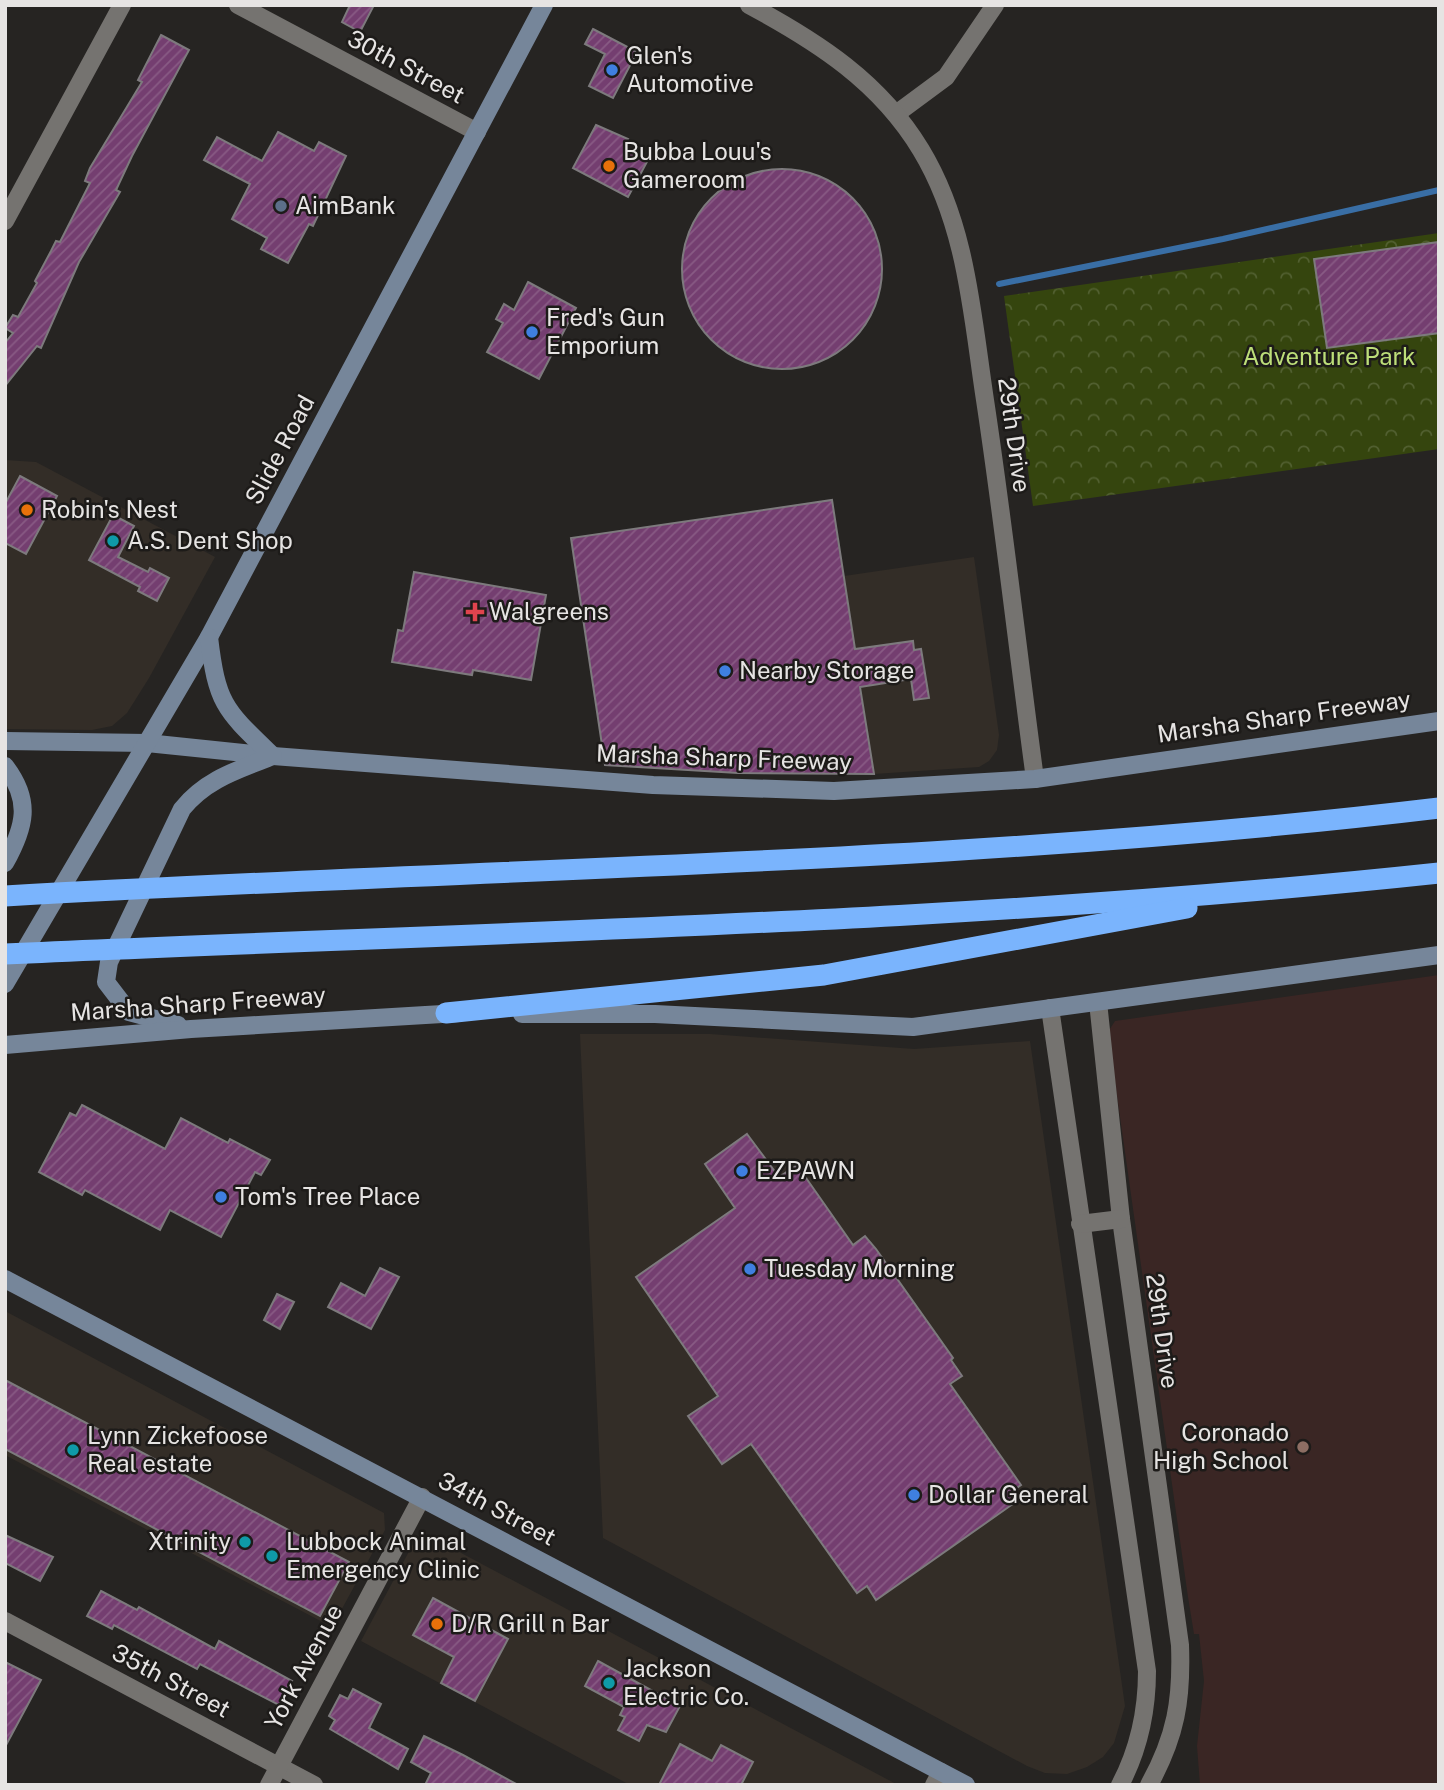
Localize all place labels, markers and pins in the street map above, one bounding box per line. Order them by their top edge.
place label: Glen's Automotive [626,41,754,97]
marker: Glen's Automotive [604,62,620,78]
place label: Bubba Louu's Gameroom [623,137,772,193]
marker: Bubba Louu's Gameroom [601,158,617,174]
place label: AimBank [295,191,396,219]
marker: AimBank [273,198,289,214]
place label: Fred's Gun Emporium [546,303,665,359]
marker: Fred's Gun Emporium [524,324,540,340]
place label: Robin's Nest [41,495,178,523]
marker: Robin's Nest [19,502,35,518]
place label: A.S. Dent Shop [127,526,293,554]
marker: A.S. Dent Shop [105,533,121,549]
place label: Walgreens [489,597,609,625]
marker: Walgreens [467,604,483,620]
place label: Nearby Storage [739,656,914,684]
marker: Nearby Storage [717,663,733,679]
place label: EZPAWN [756,1156,855,1184]
marker: EZPAWN [734,1163,750,1179]
place label: Tom's Tree Place [235,1182,420,1210]
marker: Tom's Tree Place [213,1189,229,1205]
place label: Tuesday Morning [764,1254,955,1282]
marker: Tuesday Morning [742,1261,758,1277]
place label: Coronado High School [1153,1418,1289,1474]
place label: Lynn Zickefoose Real estate [87,1421,268,1477]
marker: Coronado High School [1295,1439,1311,1455]
marker: Lynn Zickefoose Real estate [65,1442,81,1458]
place label: Dollar General [928,1480,1089,1508]
marker: Dollar General [906,1487,922,1503]
place label: Xtrinity [148,1527,231,1555]
place label: Lubbock Animal Emergency Clinic [286,1527,480,1583]
marker: Xtrinity [237,1534,253,1550]
marker: Lubbock Animal Emergency Clinic [264,1548,280,1564]
place label: D/R Grill n Bar [451,1609,610,1637]
marker: D/R Grill n Bar [429,1616,445,1632]
place label: Jackson Electric Co. [623,1654,749,1710]
marker: Jackson Electric Co. [601,1675,617,1691]

